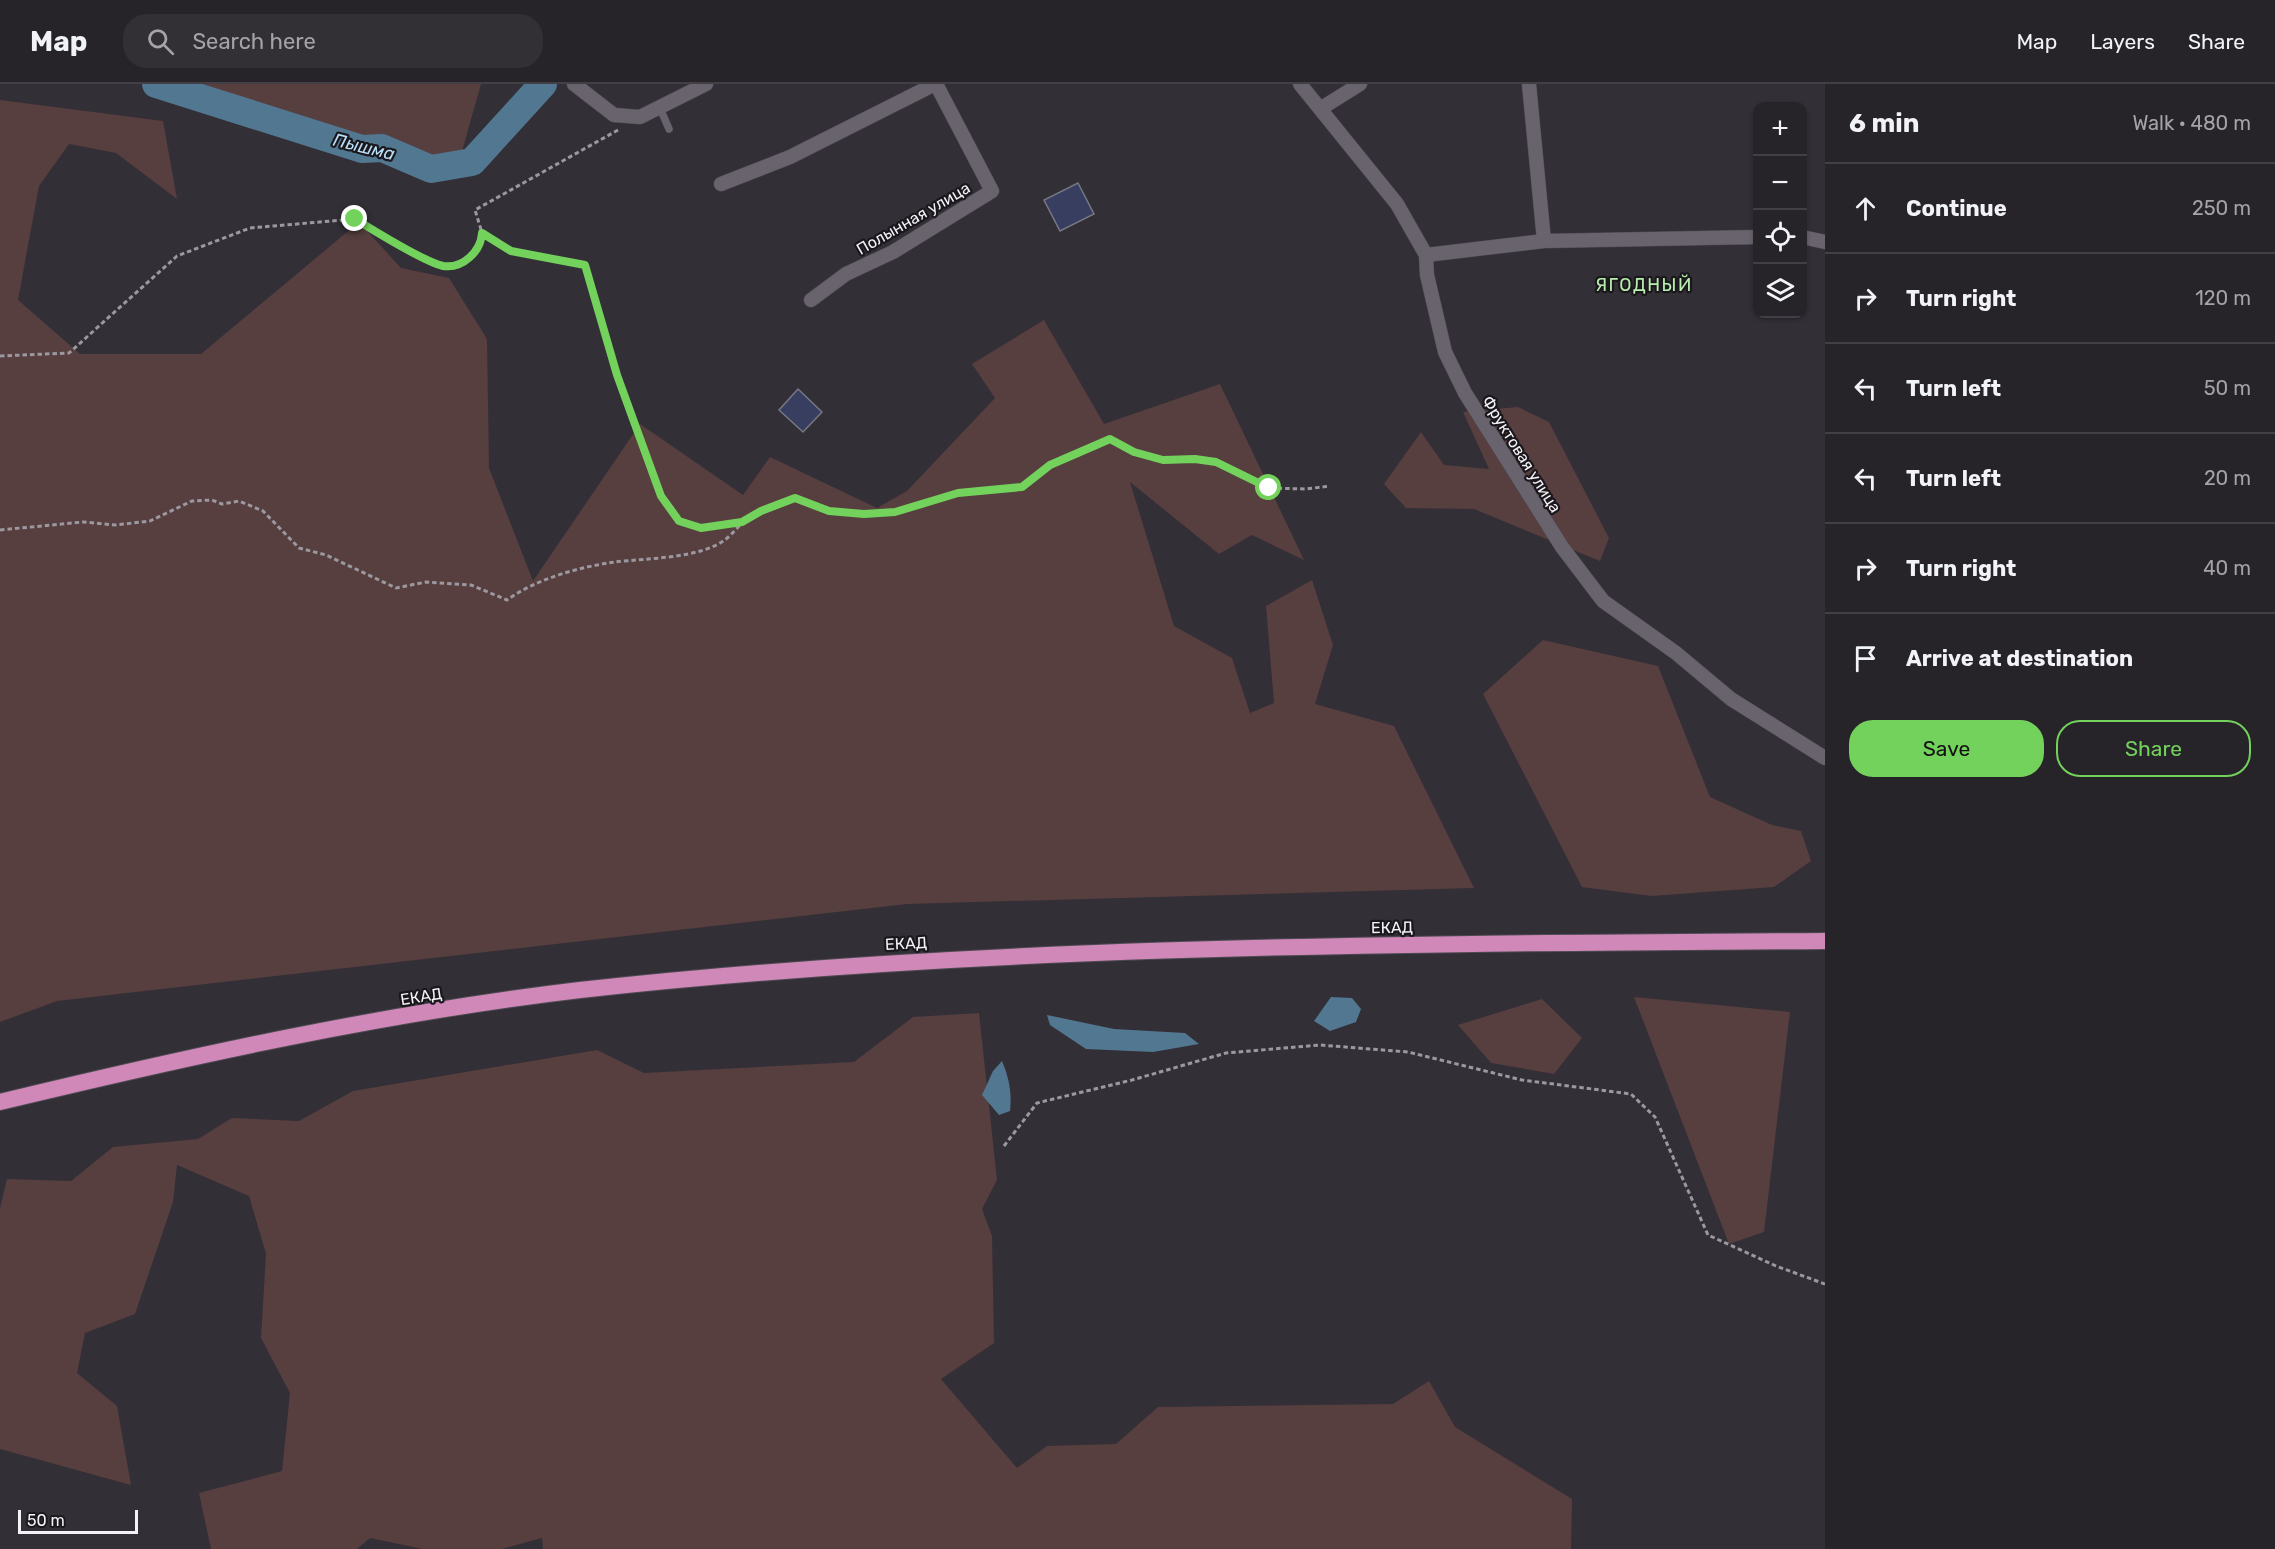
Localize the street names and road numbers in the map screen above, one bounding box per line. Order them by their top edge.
street label: Полынная улица [853,178,973,259]
street label: Фруктовая улица [1478,392,1565,516]
street label: ЕКАД [1371,918,1413,937]
street label: ЕКАД [885,933,927,954]
street label: ЕКАД [399,984,443,1009]

